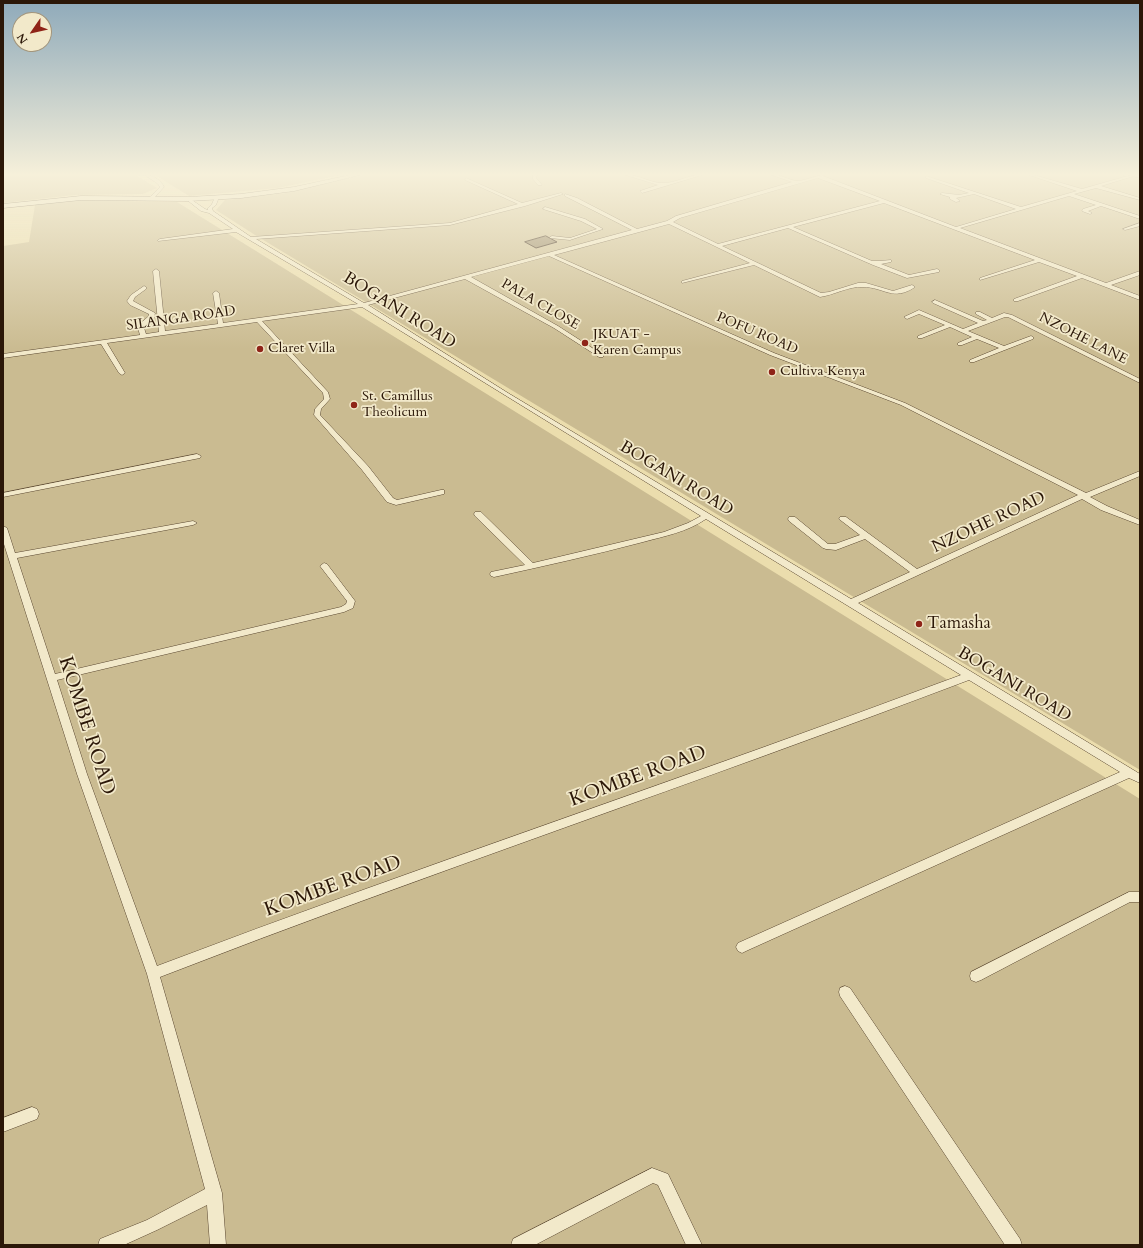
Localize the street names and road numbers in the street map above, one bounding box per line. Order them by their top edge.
street label: BOGANI ROAD [339,268,459,354]
street label: PALA CLOSE [498,276,582,334]
street label: SILANGA ROAD [125,303,237,335]
street label: POFU ROAD [714,309,800,359]
street label: NZOHE LANE [1036,309,1130,369]
street label: BOGANI ROAD [615,437,737,521]
street label: NZOHE ROAD [929,488,1049,558]
street label: BOGANI ROAD [953,643,1075,727]
street label: KOMBE ROAD [52,654,120,798]
street label: KOMBE ROAD [566,741,710,813]
street label: KOMBE ROAD [261,851,405,923]

